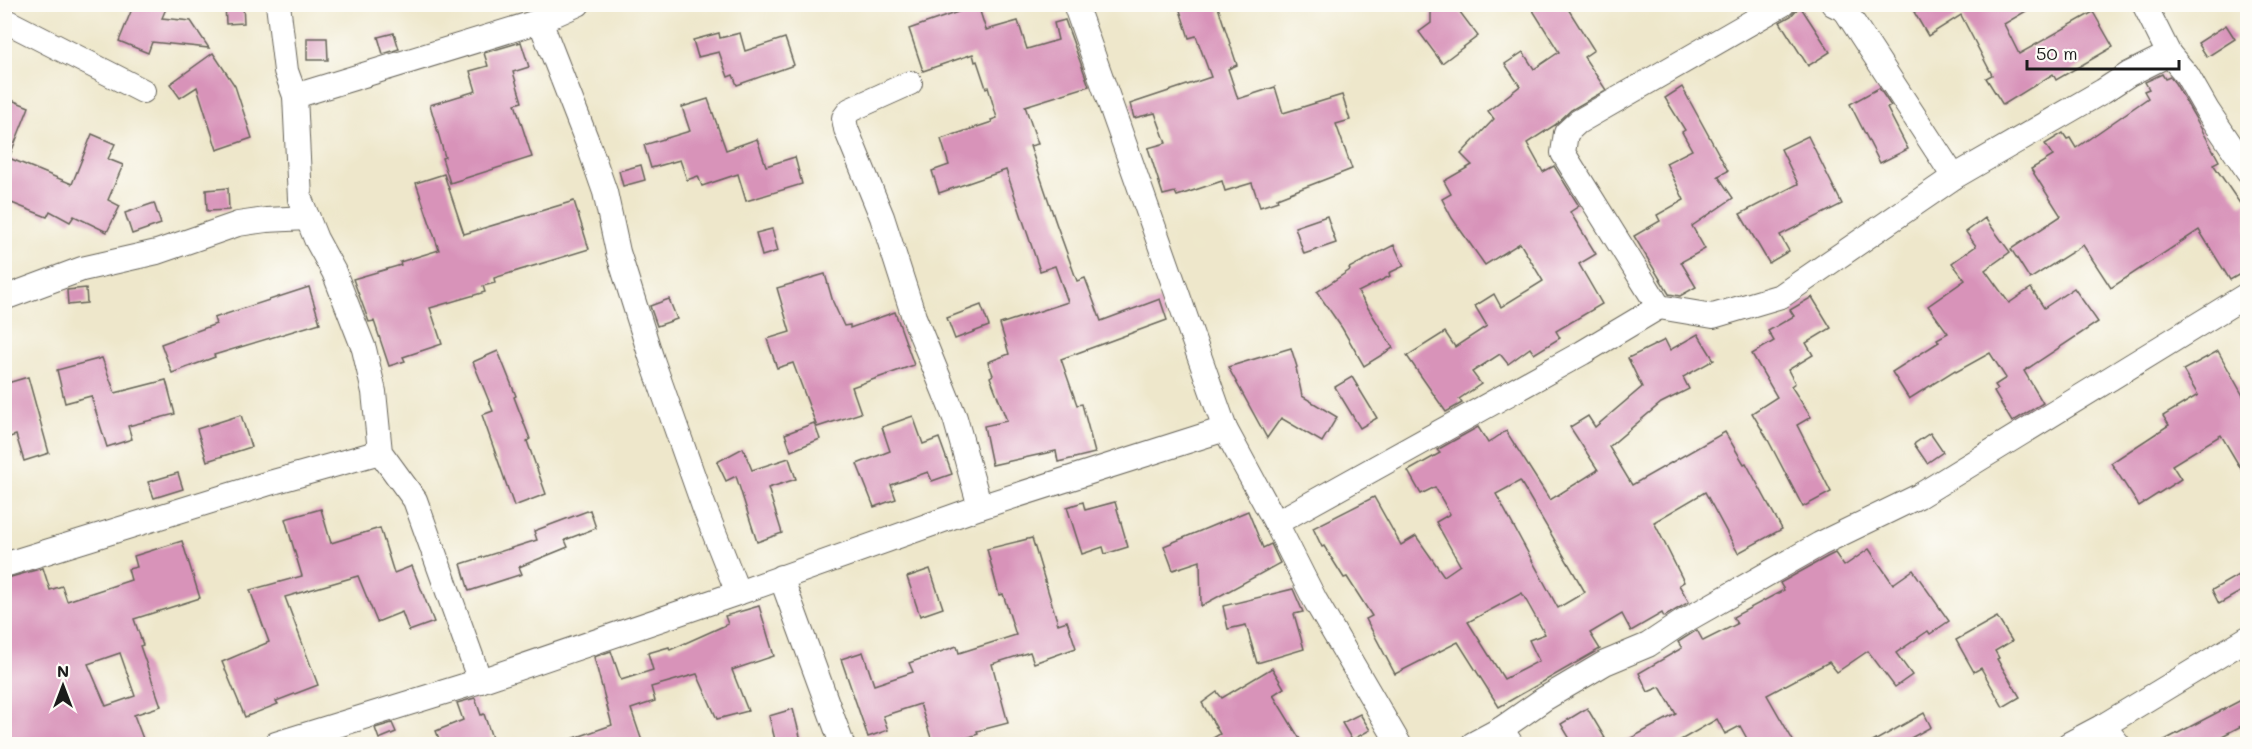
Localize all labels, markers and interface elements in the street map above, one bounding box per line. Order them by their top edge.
scale bar [2027,33,2178,71]
text: 50 m [2036,41,2078,65]
north arrow [33,656,93,716]
text: N [57,660,69,681]

